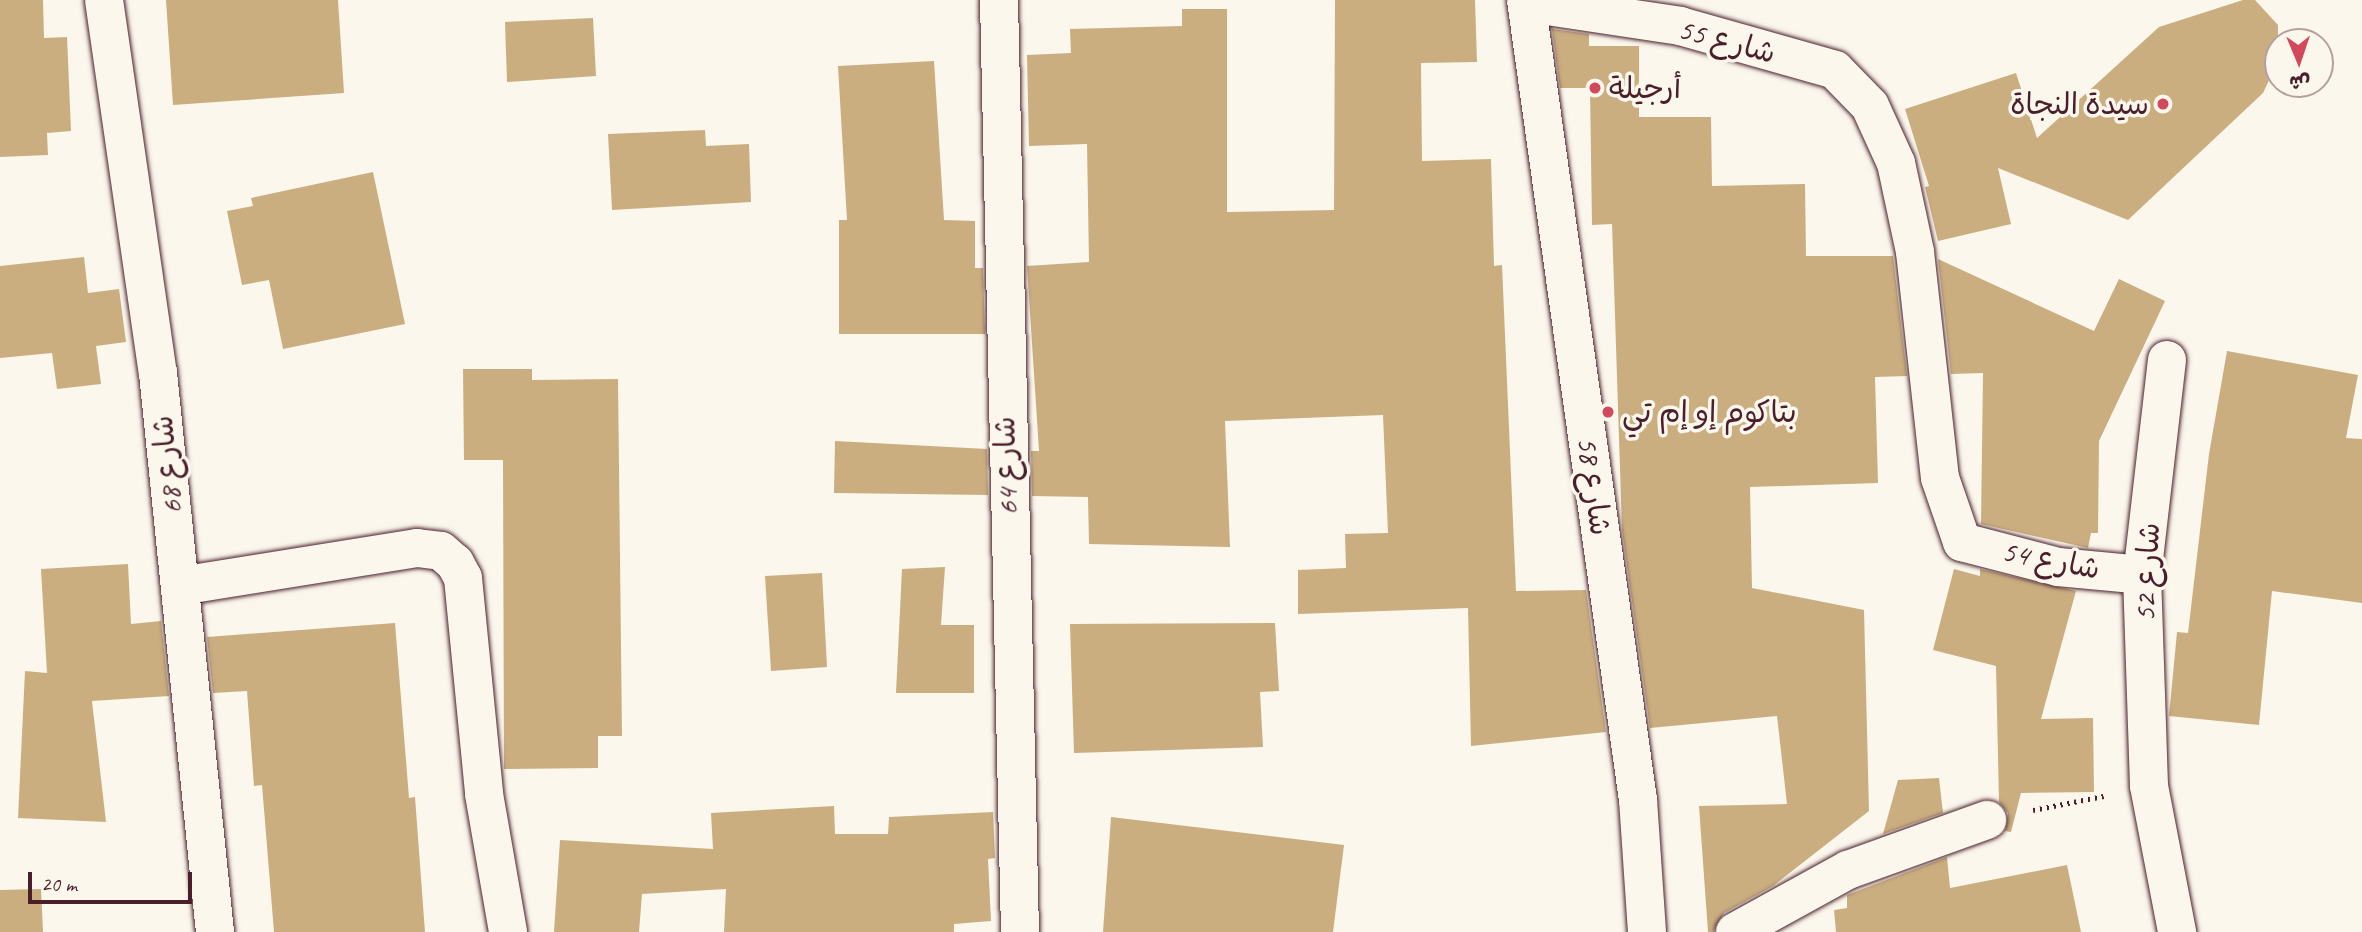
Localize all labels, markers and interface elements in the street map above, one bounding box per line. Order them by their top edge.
street label: شارع 55 [1674,11,1780,71]
north arrow [2264,28,2334,98]
place label: أرجيلة [1609,70,1681,106]
text: ش [2289,70,2311,94]
marker: أرجيلة [1587,80,1603,96]
place label: سيدة النجاة [2010,86,2149,122]
marker: سيدة النجاة [2155,96,2171,112]
place label: بتاكوم إو إم تي [1622,394,1797,430]
marker: بتاكوم إو إم تي [1600,404,1616,420]
street label: شارع 68 [144,414,190,516]
street label: شارع 64 [986,416,1026,516]
street label: شارع 58 [1569,434,1619,538]
street label: شارع 52 [2126,522,2168,622]
street label: شارع 54 [1999,533,2103,587]
scale bar [32,858,196,902]
text: 20 m [41,871,77,897]

